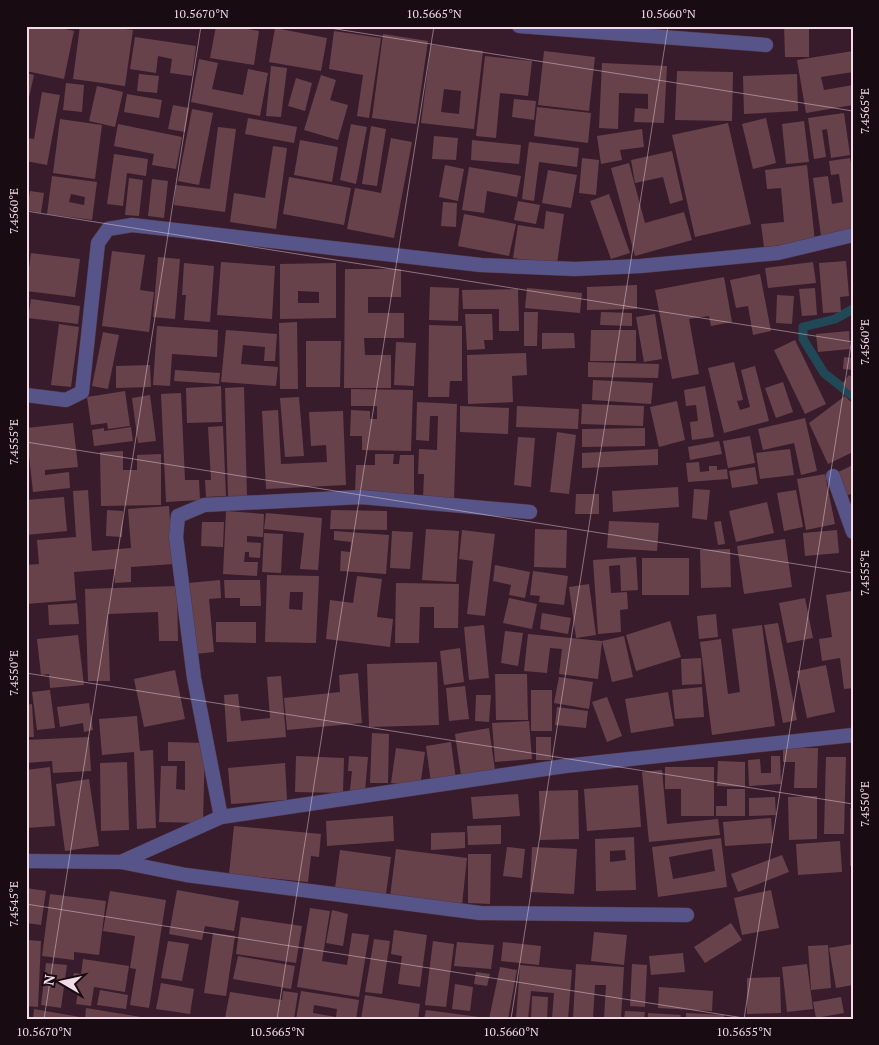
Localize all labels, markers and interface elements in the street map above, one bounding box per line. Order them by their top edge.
text: 10.5670°N [173,6,229,21]
text: 10.5665°N [406,6,462,21]
text: 10.5660°N [640,6,696,21]
text: 7.4565°E [857,88,872,134]
text: 7.4560°E [6,188,21,234]
text: 7.4560°E [857,319,872,365]
text: 7.4555°E [6,419,21,465]
text: 7.4555°E [857,550,872,596]
text: 7.4550°E [6,650,21,696]
text: 7.4550°E [857,781,872,827]
text: 7.4545°E [6,881,21,927]
north arrow [38,958,88,1008]
text: N [38,973,59,987]
text: 10.5670°N [16,1024,72,1039]
text: 10.5665°N [249,1024,305,1039]
text: 10.5660°N [483,1024,539,1039]
text: 10.5655°N [716,1024,772,1039]

